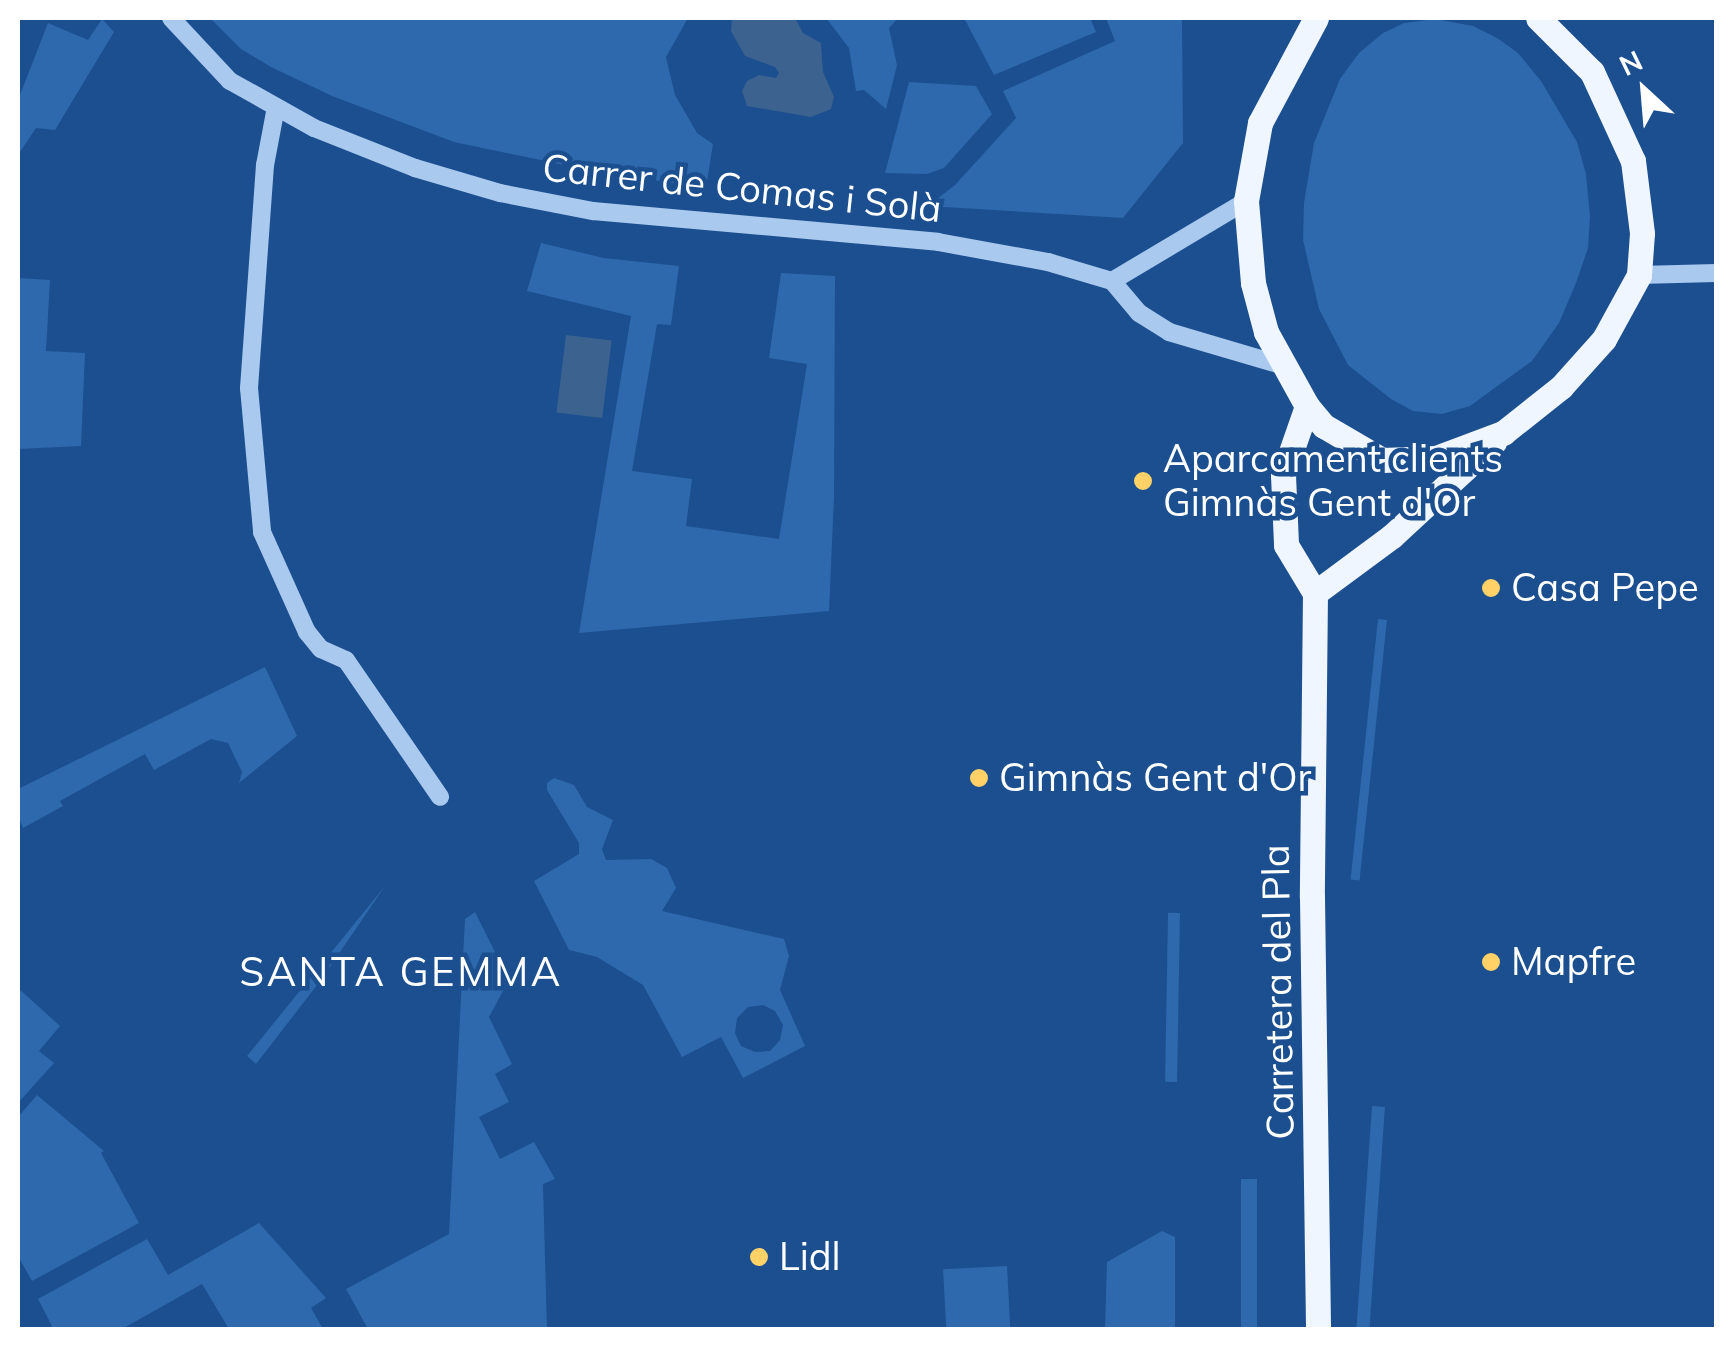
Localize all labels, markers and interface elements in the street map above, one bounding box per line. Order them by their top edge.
north arrow [1594,40,1694,140]
text: N [1613,42,1648,83]
street label: Carrer de Comas i Solà [540,144,944,232]
place label: Aparcament clients Gimnàs Gent d'Or [1163,436,1503,526]
marker: Aparcament clients Gimnàs Gent d'Or [1132,470,1154,492]
place label: Casa Pepe [1511,565,1699,611]
marker: Casa Pepe [1480,577,1502,599]
place label: Gimnàs Gent d'Or [999,755,1311,801]
marker: Gimnàs Gent d'Or [968,767,990,789]
street label: Carretera del Pla [1253,844,1303,1140]
place label: Mapfre [1511,939,1636,985]
district label: SANTA GEMMA [239,947,563,995]
marker: Mapfre [1480,951,1502,973]
place label: Lidl [779,1234,841,1280]
marker: Lidl [748,1246,770,1268]

